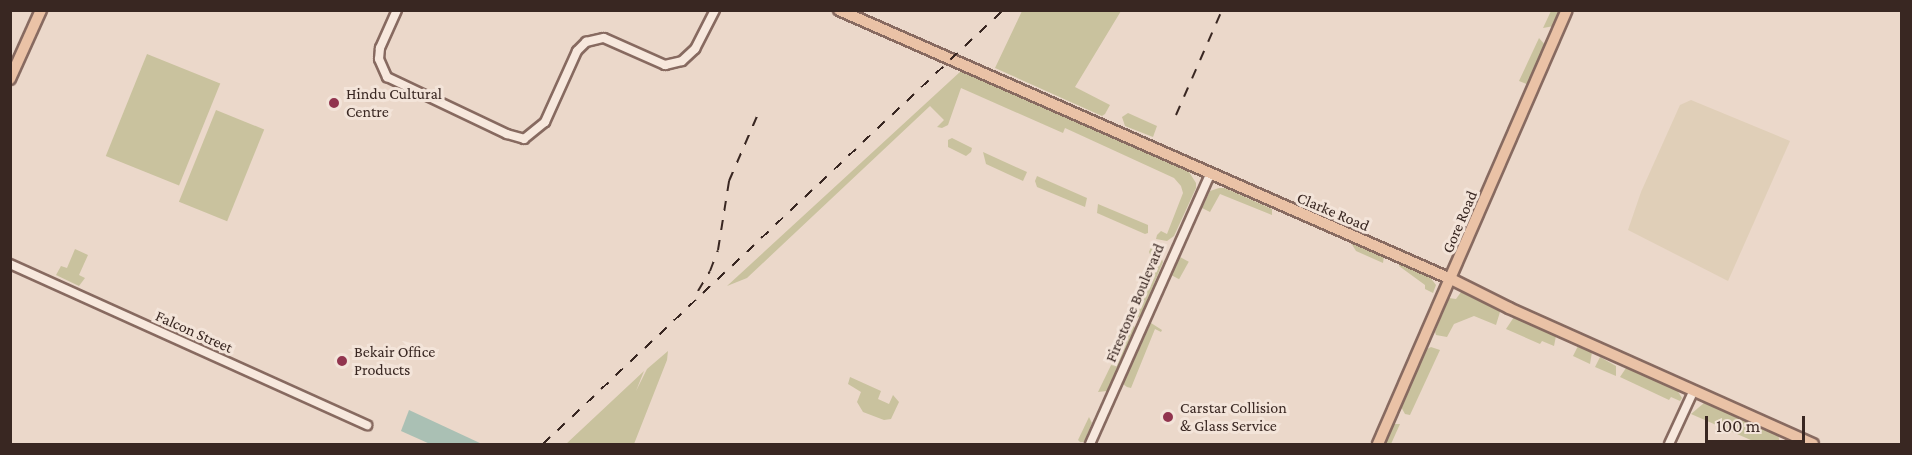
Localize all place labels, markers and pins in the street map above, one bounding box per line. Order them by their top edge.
place label: Hindu Cultural Centre [346,84,442,122]
marker: Hindu Cultural Centre [327,96,341,110]
place label: Bekair Office Products [354,342,435,380]
marker: Bekair Office Products [335,354,349,368]
place label: Carstar Collision & Glass Service [1180,398,1287,436]
marker: Carstar Collision & Glass Service [1161,410,1175,424]

